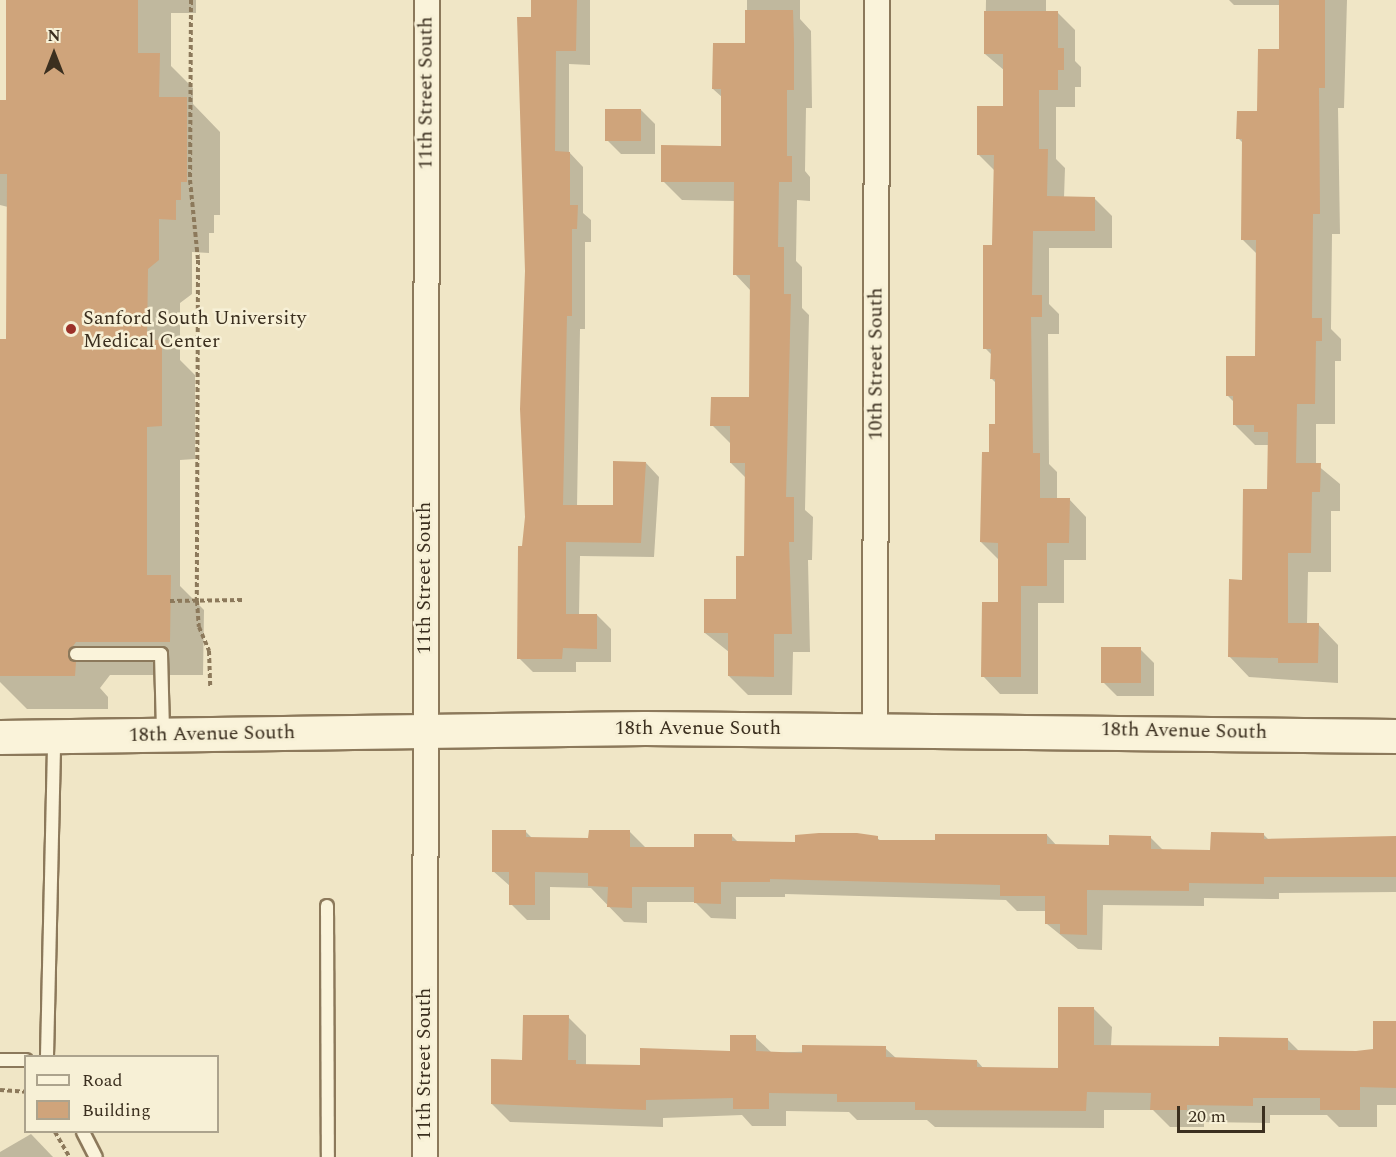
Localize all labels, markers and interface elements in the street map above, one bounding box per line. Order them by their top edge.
street label: 11th Street South [414,17,438,169]
north arrow [24,24,84,84]
text: N [47,24,61,48]
street label: 10th Street South [864,288,888,440]
place label: Sanford South University Medical Center [83,306,306,353]
marker: Sanford South University Medical Center [64,322,78,336]
street label: 11th Street South [412,502,436,654]
street label: 18th Avenue South [615,716,781,740]
street label: 18th Avenue South [1101,718,1267,744]
street label: 18th Avenue South [129,721,295,747]
street label: 11th Street South [412,988,436,1140]
legend [24,1055,219,1133]
text: Road [82,1067,123,1094]
scale bar [1180,1094,1268,1132]
text: Building [82,1097,151,1124]
text: 20 m [1188,1103,1226,1130]

